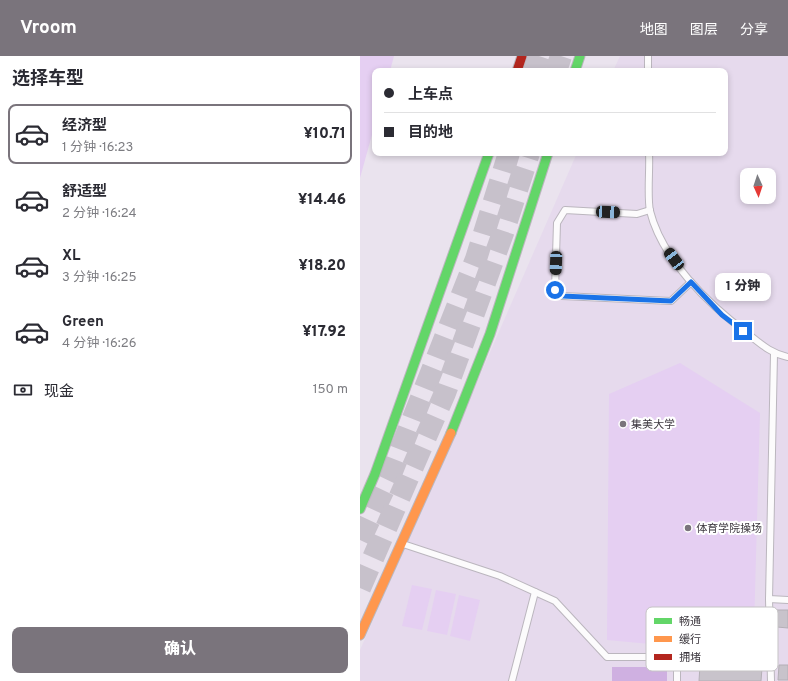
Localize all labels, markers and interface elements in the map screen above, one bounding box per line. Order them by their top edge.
text: Vroom [20,16,77,40]
text: 地图 [640,22,668,39]
text: 图层 [690,22,718,39]
text: 分享 [740,22,768,39]
text: 选择车型 [12,68,84,91]
text: 上车点 [408,86,453,105]
icon: car [14,116,50,152]
text: 经济型 [62,117,107,136]
text: 目的地 [408,124,453,143]
text: ¥10.71 [304,125,346,144]
text: 1 分钟 · 16:23 [62,140,133,156]
north arrow [740,168,776,204]
map controls [740,168,776,204]
icon: car [14,182,50,218]
text: 舒适型 [62,183,107,202]
text: ¥14.46 [298,191,346,210]
car [596,205,620,219]
text: 2 分钟 · 16:24 [62,206,137,222]
car [662,246,686,272]
text: XL [62,247,80,266]
icon: car [14,248,50,284]
car [550,251,562,275]
text: ¥18.20 [299,257,346,276]
text: 3 分钟 · 16:25 [62,270,137,286]
callout: 1 分钟 [715,273,771,301]
text: 1 分钟 [726,279,760,295]
route start [546,281,564,299]
text: Green [62,313,104,332]
icon: car [14,314,50,350]
route end [734,322,752,340]
text: ¥17.92 [302,323,346,342]
text: 4 分钟 · 16:26 [62,336,137,352]
icon: cash [12,379,34,401]
text: 150 m [313,382,348,398]
text: 现金 [44,383,74,402]
place label: 集美大学 [631,418,675,432]
marker: 集美大学 [618,419,628,429]
place label: 体育学院操场 [696,522,762,536]
marker: 体育学院操场 [683,523,693,533]
legend [646,607,778,671]
text: 畅通 [679,615,701,629]
button: 确认 [12,627,348,673]
text: 缓行 [679,633,701,647]
text: 拥堵 [679,651,701,665]

